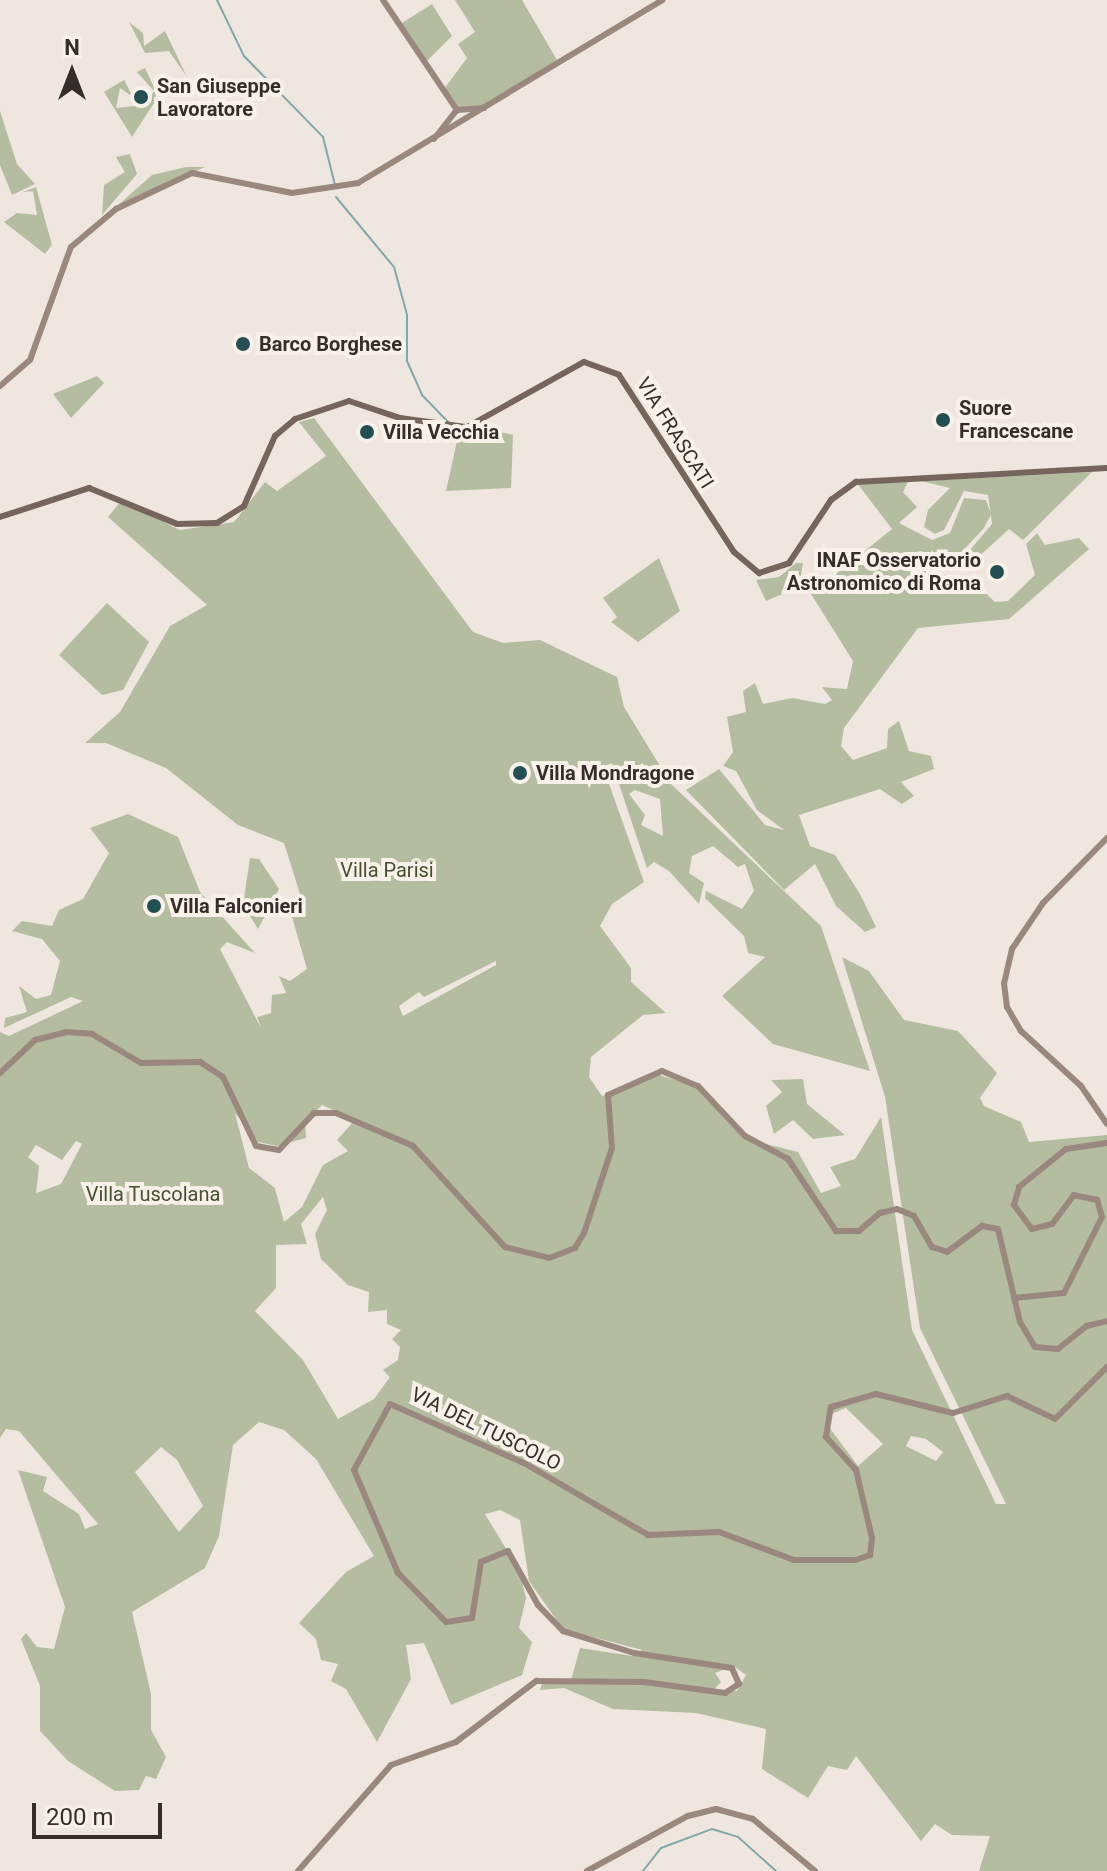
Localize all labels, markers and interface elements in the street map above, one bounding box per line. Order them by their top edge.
north arrow [32,32,112,112]
text: N [64,35,80,60]
place label: San Giuseppe Lavoratore [157,74,281,121]
marker: San Giuseppe Lavoratore [132,88,150,106]
place label: Barco Borghese [259,332,402,356]
marker: Barco Borghese [234,335,252,353]
street label: VIA FRASCATI [631,373,719,493]
place label: Suore Francescane [959,396,1073,443]
marker: Suore Francescane [934,411,952,429]
place label: Villa Vecchia [383,420,499,444]
marker: Villa Vecchia [358,423,376,441]
place label: INAF Osservatorio Astronomico di Roma [787,548,981,595]
marker: INAF Osservatorio Astronomico di Roma [988,563,1006,581]
place label: Villa Mondragone [536,761,694,785]
marker: Villa Mondragone [511,764,529,782]
park label: Villa Parisi [340,858,434,882]
place label: Villa Falconieri [170,894,303,918]
marker: Villa Falconieri [145,897,163,915]
park label: Villa Tuscolana [85,1182,221,1206]
street label: VIA DEL TUSCOLO [407,1382,565,1476]
scale bar [36,1787,166,1837]
text: 200 m [46,1803,113,1831]

